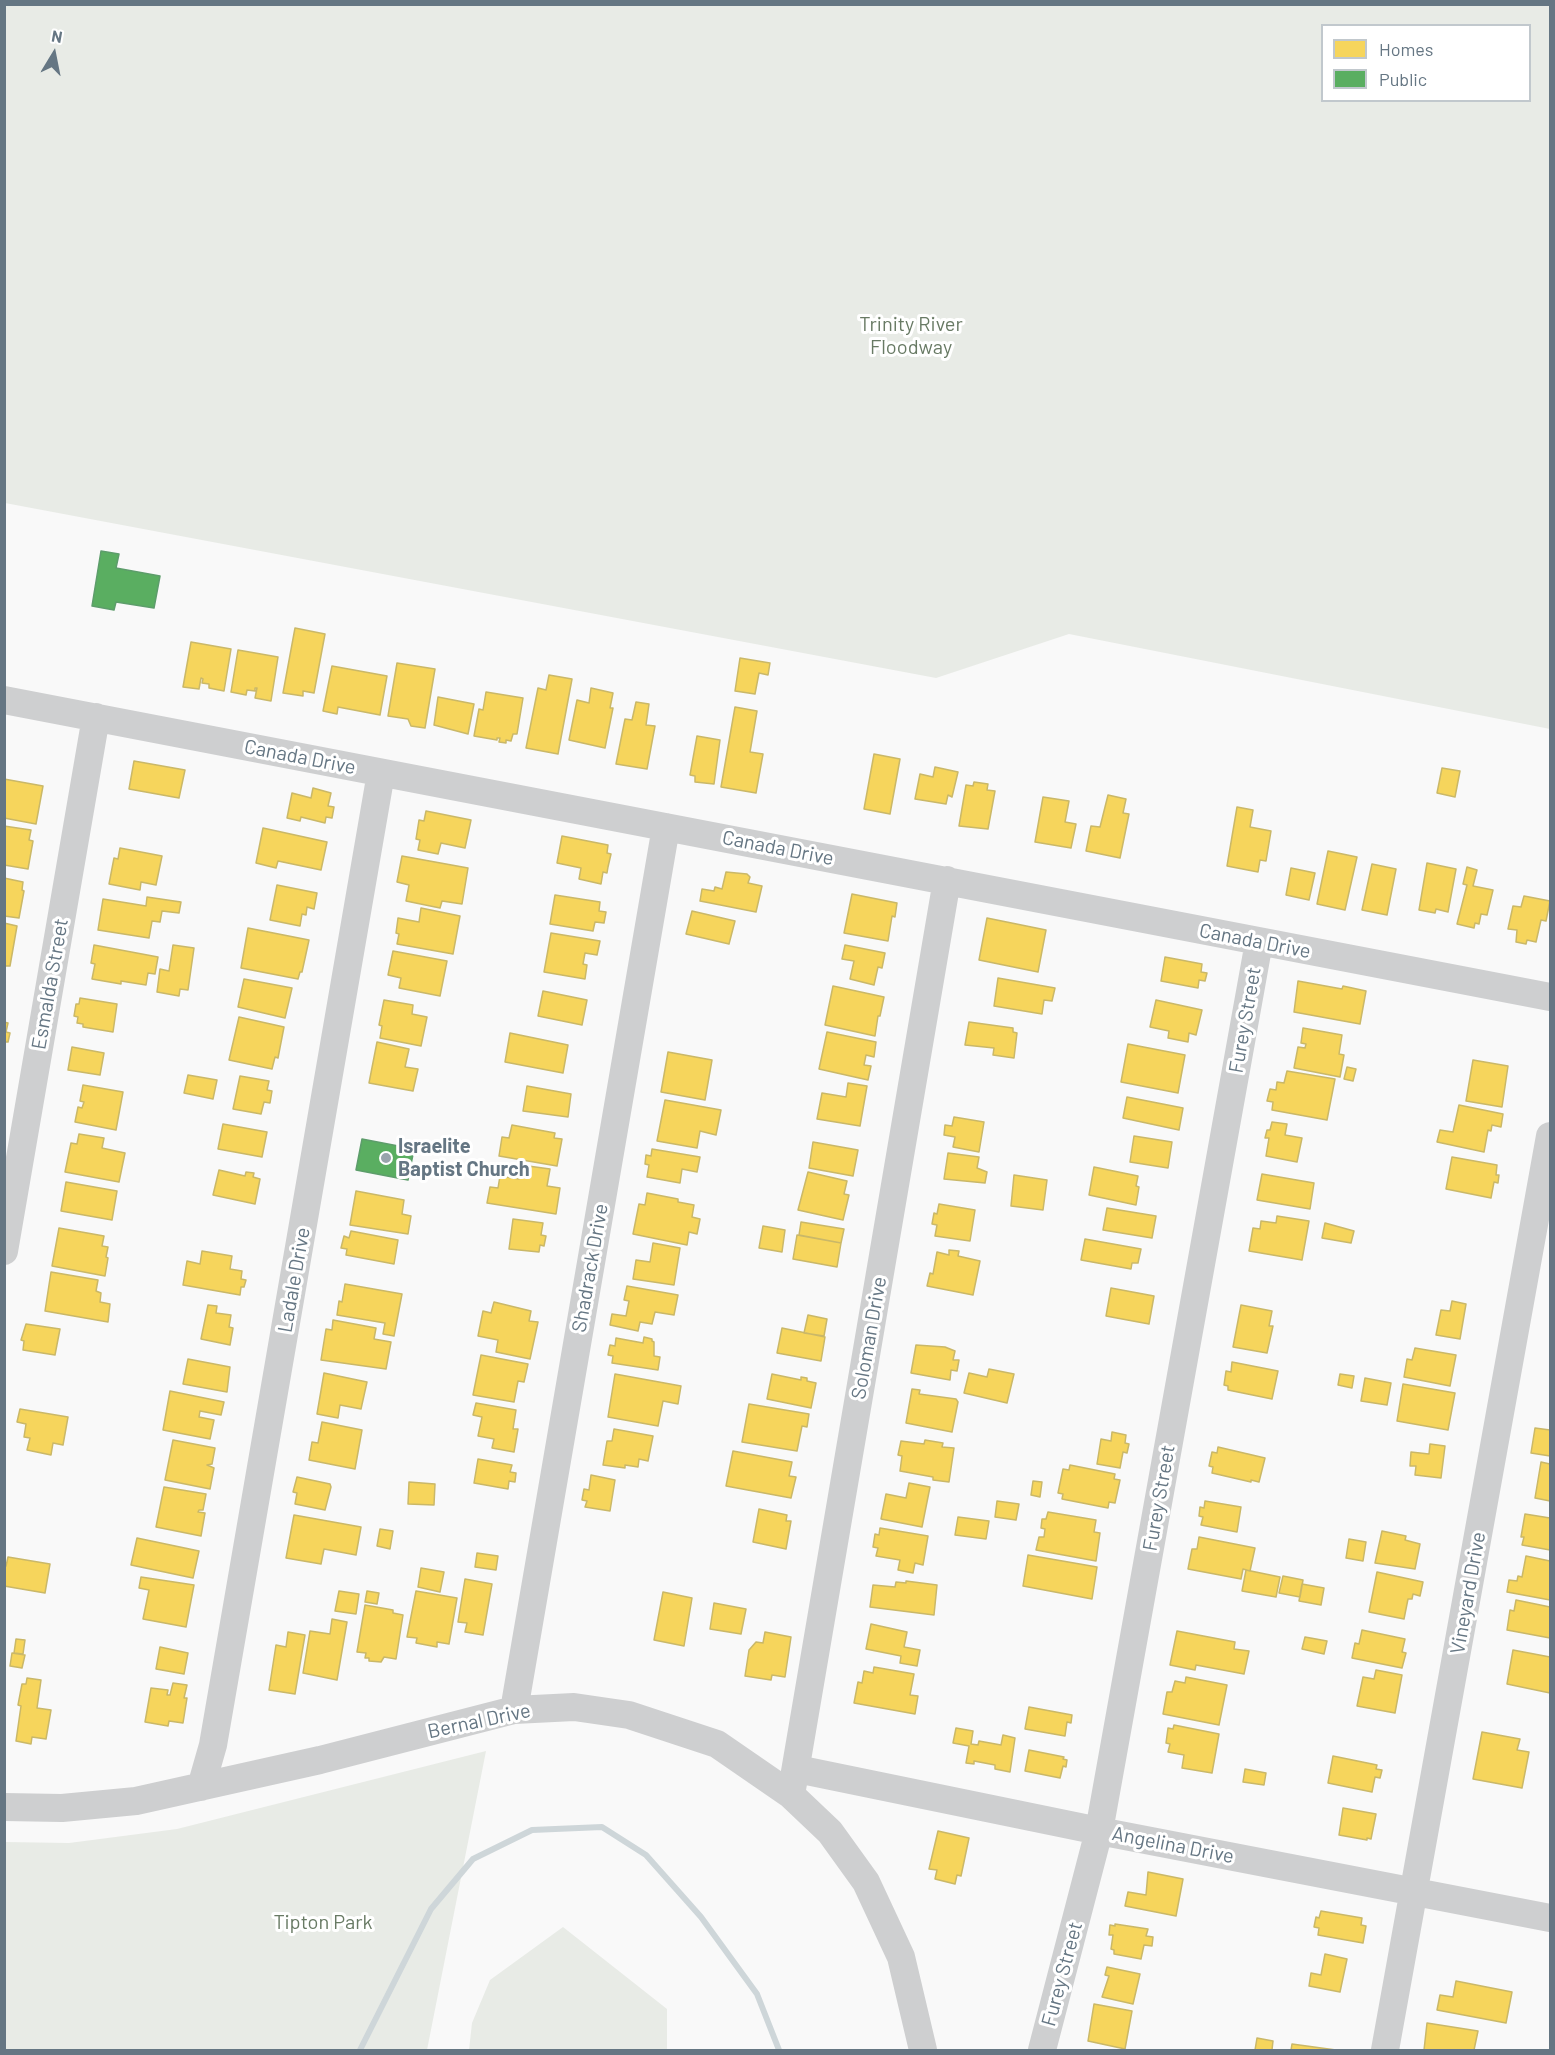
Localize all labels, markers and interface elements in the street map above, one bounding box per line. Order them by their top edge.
north arrow [24,24,84,84]
legend [1321,24,1531,102]
text: N [50,26,64,46]
text: Homes [1379,38,1433,60]
text: Public [1379,68,1427,90]
park label: Trinity River Floodway [859,312,963,359]
street label: Canada Drive [242,734,358,780]
street label: Canada Drive [720,825,836,871]
street label: Esmalda Street [27,917,73,1051]
street label: Canada Drive [1197,918,1313,964]
street label: Furey Street [1224,965,1266,1075]
place label: Israelite Baptist Church [398,1134,530,1181]
marker: Israelite Baptist Church [379,1151,393,1165]
street label: Shadrack Drive [567,1202,613,1334]
street label: Ladale Drive [273,1225,315,1335]
street label: Soloman Drive [846,1275,892,1401]
street label: Furey Street [1138,1443,1180,1553]
street label: Vineyard Drive [1445,1530,1491,1656]
street label: Bernal Drive [425,1698,533,1744]
street label: Angelina Drive [1110,1821,1236,1869]
park label: Tipton Park [273,1910,373,1934]
street label: Furey Street [1037,1919,1087,2029]

